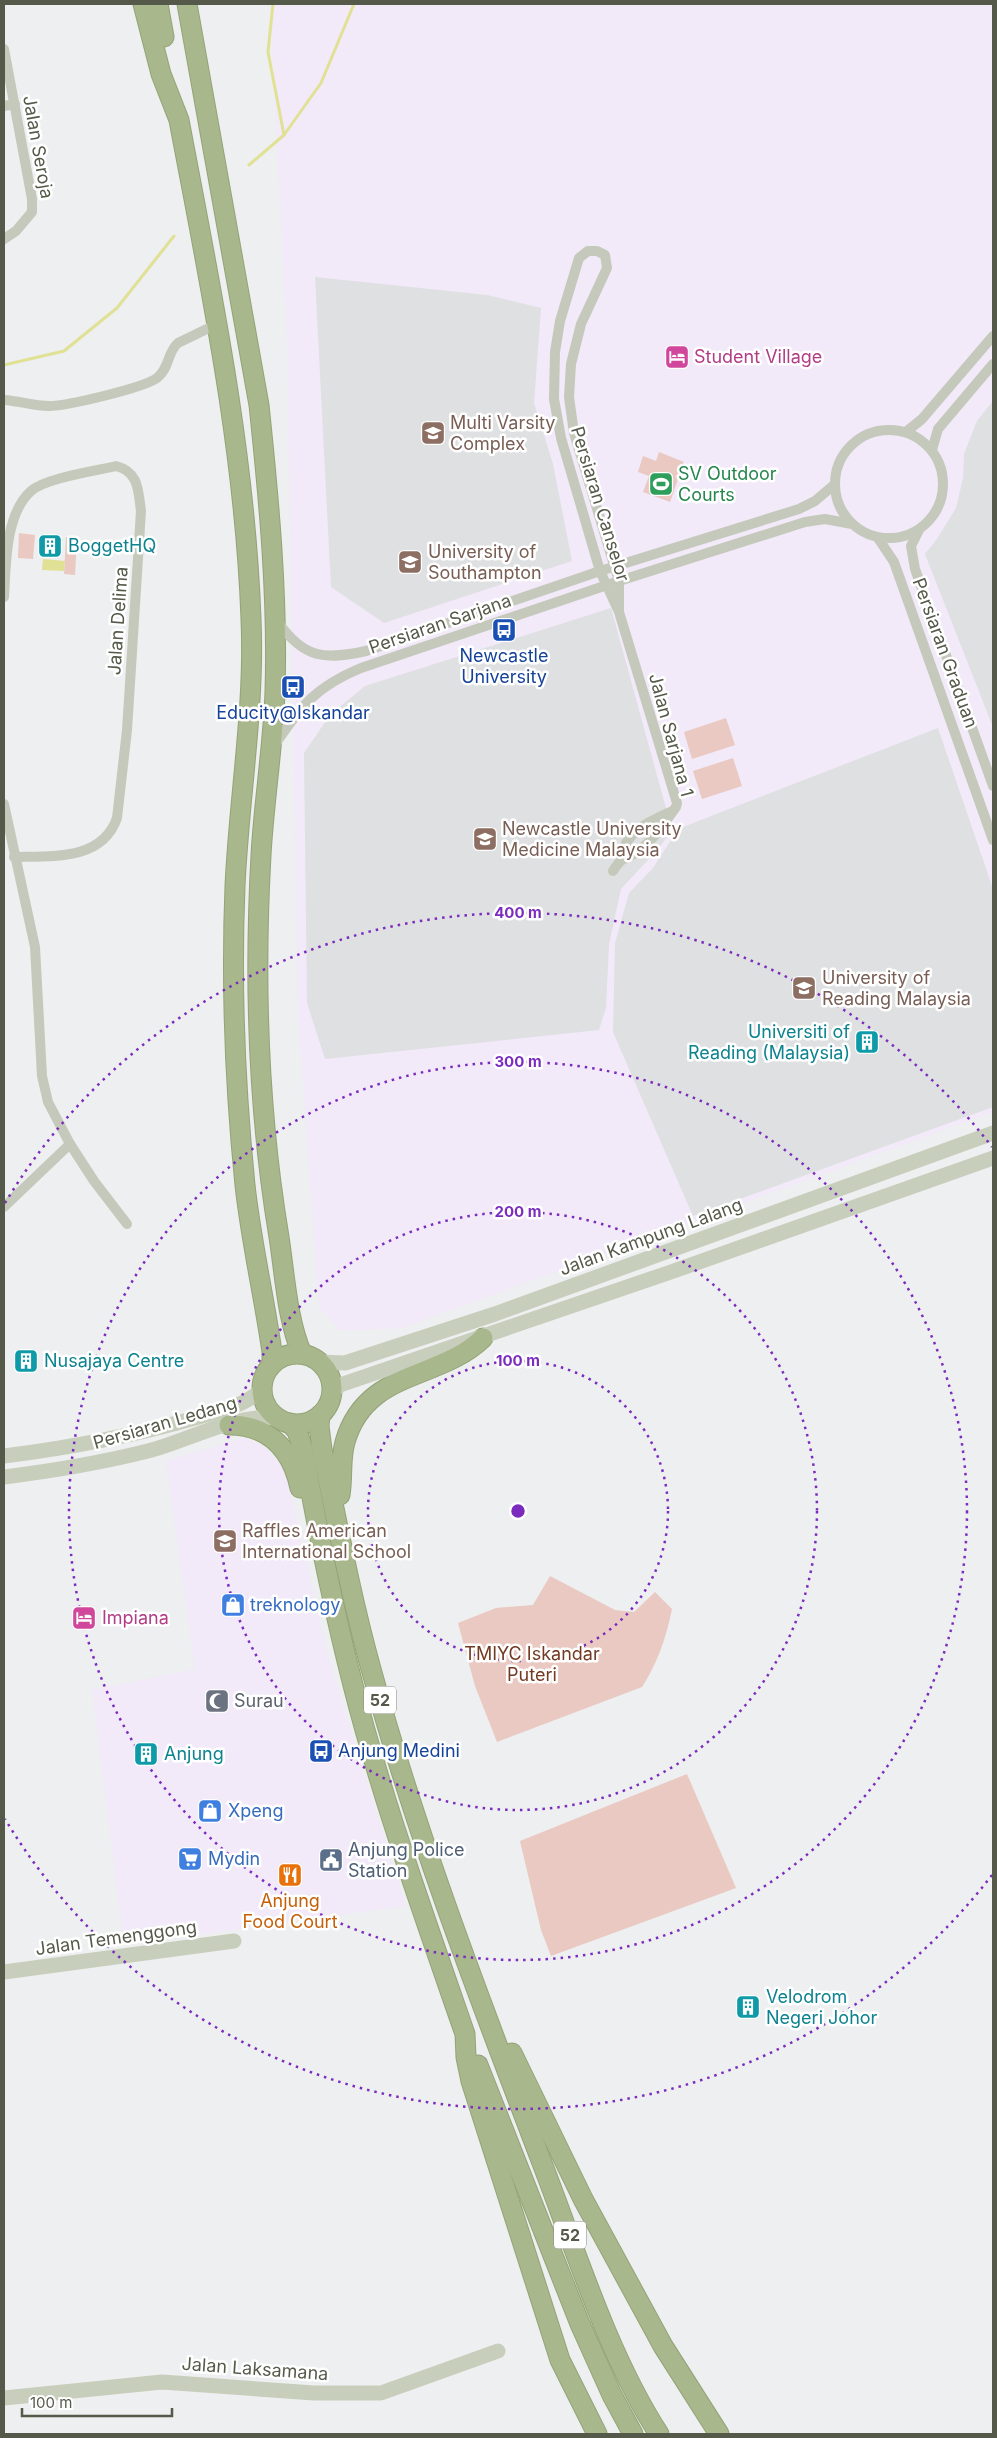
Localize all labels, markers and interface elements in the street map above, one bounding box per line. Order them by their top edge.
street label: Jalan Seroja [19,94,58,200]
hotel icon: Student Village [664,344,690,370]
place label: Student Village [694,346,822,367]
place label: Multi Varsity Complex [450,412,555,454]
school or university icon: Multi Varsity Complex [420,420,446,446]
street label: Persiaran Canselor [567,424,634,584]
place label: SV Outdoor Courts [678,463,777,505]
sports icon: SV Outdoor Courts [648,471,674,497]
building icon: BoggetHQ [37,533,63,559]
place label: BoggetHQ [68,535,156,556]
place label: University of Southampton [428,541,542,583]
school or university icon: University of Southampton [397,549,423,575]
street label: Jalan Delima [103,566,132,676]
street label: Persiaran Graduan [909,575,982,731]
street label: Persiaran Sarjana [366,589,514,658]
bus stop icon: Newcastle University [491,617,517,643]
place label: Newcastle University [460,645,548,687]
street label: Jalan Sarjana 1 [645,671,698,799]
bus stop icon: Educity@Iskandar [280,674,306,700]
place label: Educity@Iskandar [216,702,370,723]
place label: Newcastle University Medicine Malaysia [502,818,682,860]
school or university icon: Newcastle University Medicine Malaysia [472,826,498,852]
text: 400 m [494,903,542,922]
place label: University of Reading Malaysia [822,967,971,1009]
school or university icon: University of Reading Malaysia [791,975,817,1001]
place label: Universiti of Reading (Malaysia) [688,1021,850,1063]
building icon: Universiti of Reading (Malaysia) [854,1029,880,1055]
text: 300 m [494,1052,542,1071]
street label: Jalan Kampung Lalang [556,1194,745,1279]
text: 200 m [495,1202,541,1221]
building icon: Nusajaya Centre [13,1348,39,1374]
place label: Nusajaya Centre [44,1350,184,1371]
text: 100 m [496,1351,540,1370]
street label: Persiaran Ledang [90,1392,239,1453]
centre of rings [509,1502,527,1520]
place label: Raffles American International School [242,1520,411,1562]
school or university icon: Raffles American International School [212,1528,238,1554]
shop icon: treknology [220,1592,246,1618]
place label: treknology [250,1594,340,1615]
hotel icon: Impiana [71,1605,97,1631]
place label: Impiana [102,1607,169,1628]
park label: TMIYC Iskandar Puteri [464,1643,600,1685]
road number: 52 [364,1686,396,1714]
mosque icon: Surau [204,1688,230,1714]
place label: Surau [234,1690,284,1711]
bus stop icon: Anjung Medini [308,1738,334,1764]
place label: Anjung Medini [338,1740,460,1761]
building icon: Anjung [133,1741,159,1767]
place label: Anjung [164,1743,224,1764]
shop icon: Xpeng [197,1798,223,1824]
place label: Xpeng [228,1800,283,1821]
place label: Anjung Police Station [348,1839,464,1881]
supermarket icon: Mydin [177,1846,203,1872]
public building icon: Anjung Police Station [318,1847,344,1873]
place label: Mydin [208,1848,260,1869]
restaurant icon: Anjung Food Court [277,1862,303,1888]
place label: Anjung Food Court [242,1890,338,1932]
street label: Jalan Temenggong [34,1916,198,1959]
place label: Velodrom Negeri Johor [766,1986,878,2028]
building icon: Velodrom Negeri Johor [735,1994,761,2020]
road number: 52 [554,2222,586,2248]
street label: Jalan Laksamana [181,2353,329,2384]
scale bar [22,2386,172,2418]
text: 100 m [30,2393,72,2412]

